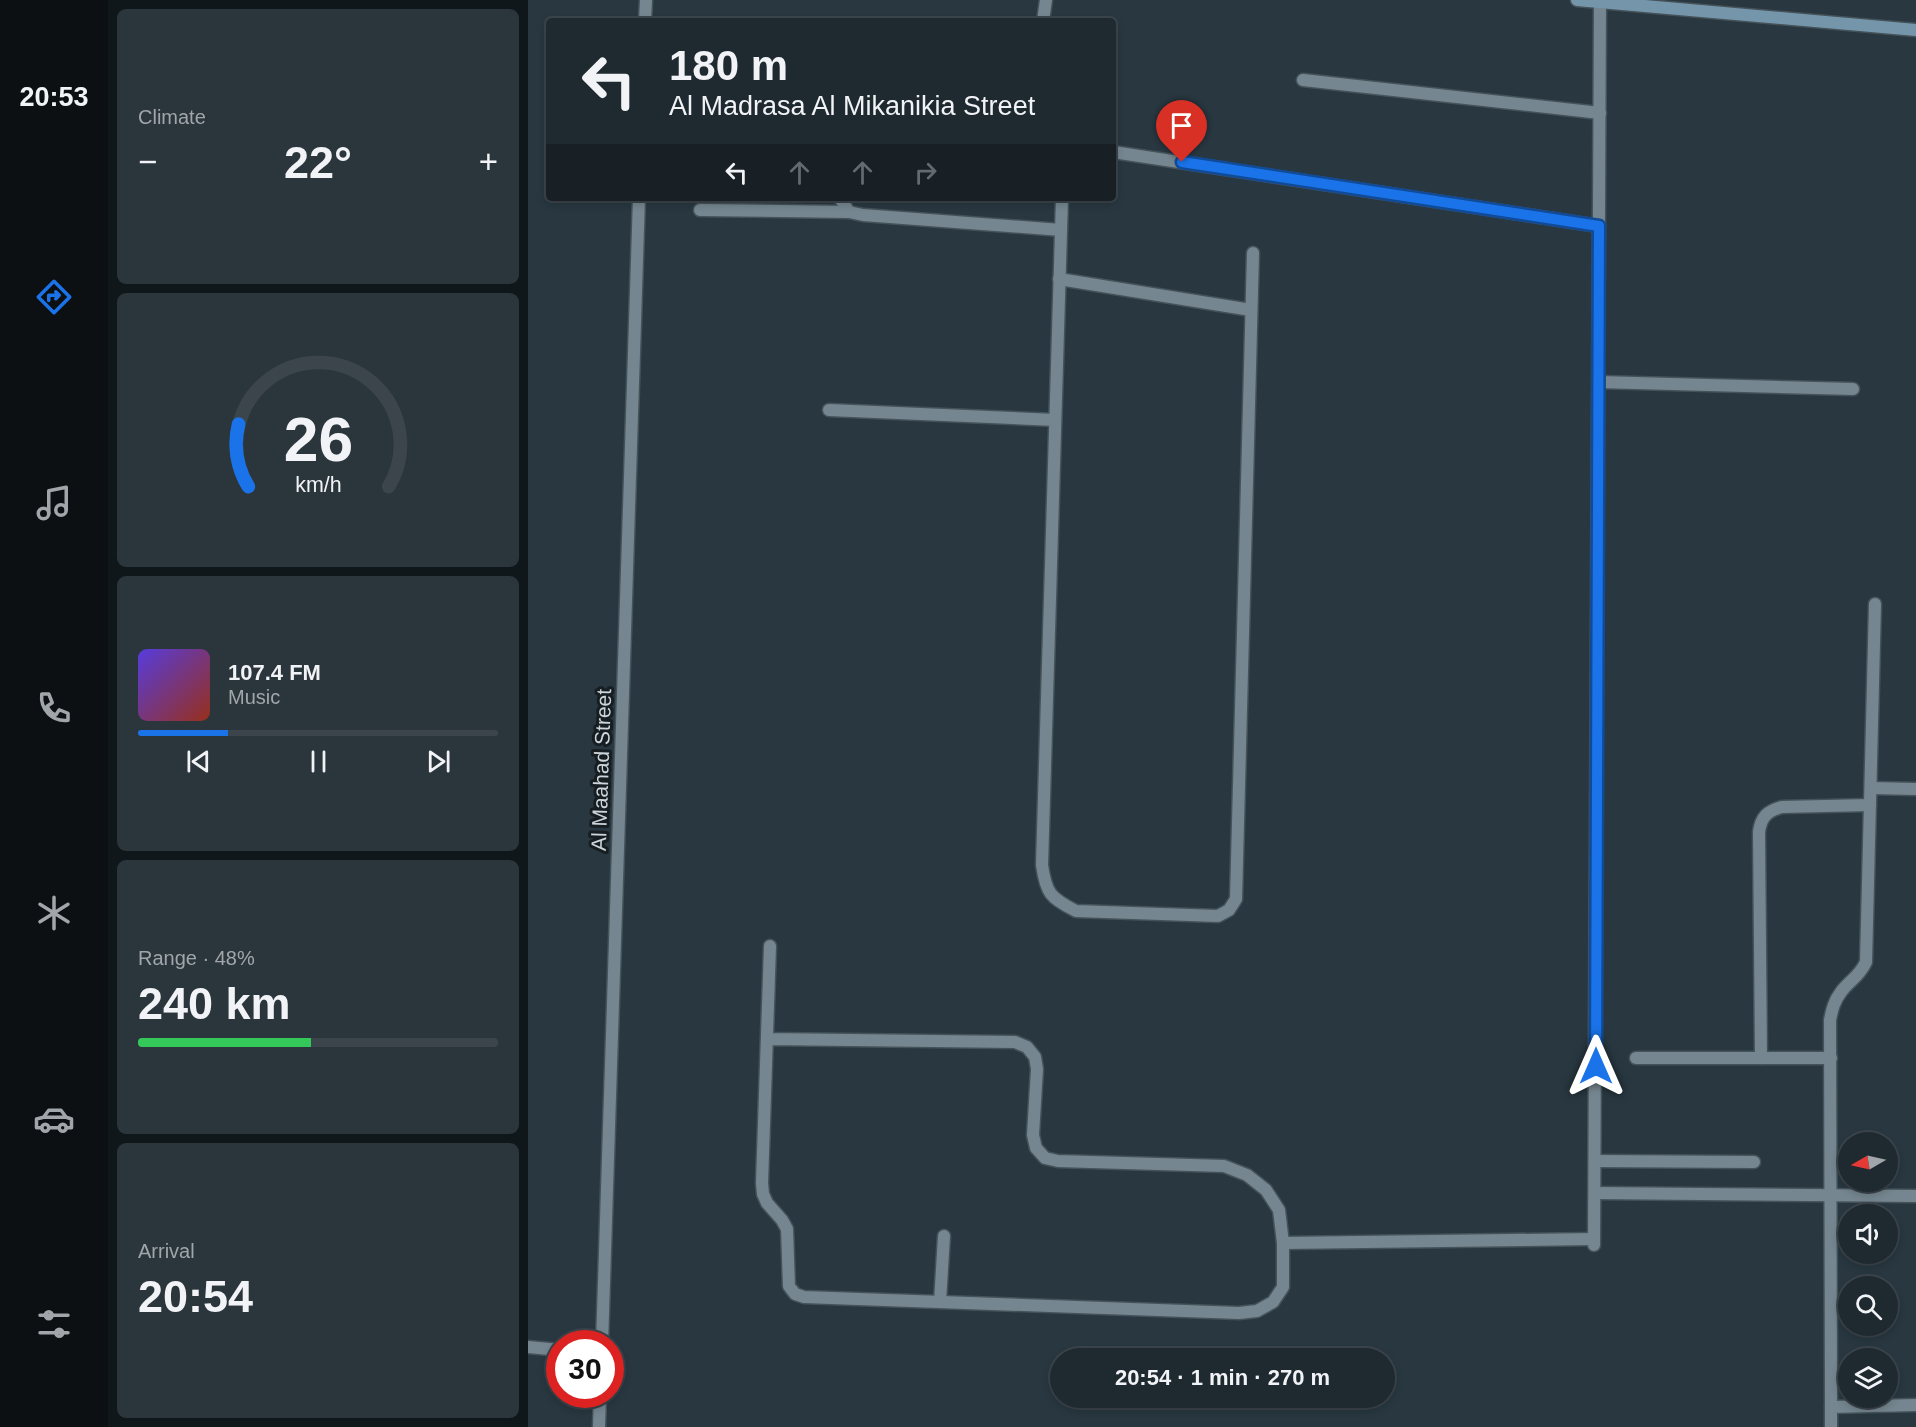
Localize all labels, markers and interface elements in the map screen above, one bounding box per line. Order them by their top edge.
icon: left [570,42,648,120]
text: 180 m [669,42,788,89]
text: 20:53 [19,82,89,112]
text: Al Madrasa Al Mikanikia Street [669,91,1035,121]
pin [1156,100,1207,162]
text: Climate [138,106,206,128]
icon: arrive [1165,109,1198,142]
text: 22° [284,137,352,188]
text: − [138,143,157,180]
text: + [479,143,498,180]
icon: left [720,156,753,189]
icon: ahead [783,156,816,189]
icon: ahead [846,156,879,189]
icon: right [909,156,942,189]
icon: directions [33,276,75,318]
text: 26 [283,405,353,474]
text: km/h [295,473,341,497]
icon: music [33,482,75,524]
text: 107.4 FM [228,660,321,685]
text: Music [228,686,280,708]
icon: phone [33,687,75,729]
street label: Al Maahad Street [587,688,615,851]
icon: previous [182,745,215,778]
icon: pause [302,745,335,778]
icon: next [422,745,455,778]
icon: climate [33,892,75,934]
text: Range · 48% [138,947,255,969]
text: 240 km [138,978,291,1029]
position arrow [1564,1034,1628,1098]
icon: car [33,1098,75,1140]
north arrow [1838,1132,1898,1192]
map controls [1838,1132,1898,1408]
button: sound [1838,1204,1898,1264]
text: Arrival [138,1240,195,1262]
text: 20:54 [138,1271,253,1322]
button: search [1838,1276,1898,1336]
icon: filters [33,1303,75,1345]
speed limit sign: 30 [546,1330,624,1408]
button: layers [1838,1348,1898,1408]
text: 20:54 · 1 min · 270 m [1115,1365,1330,1390]

